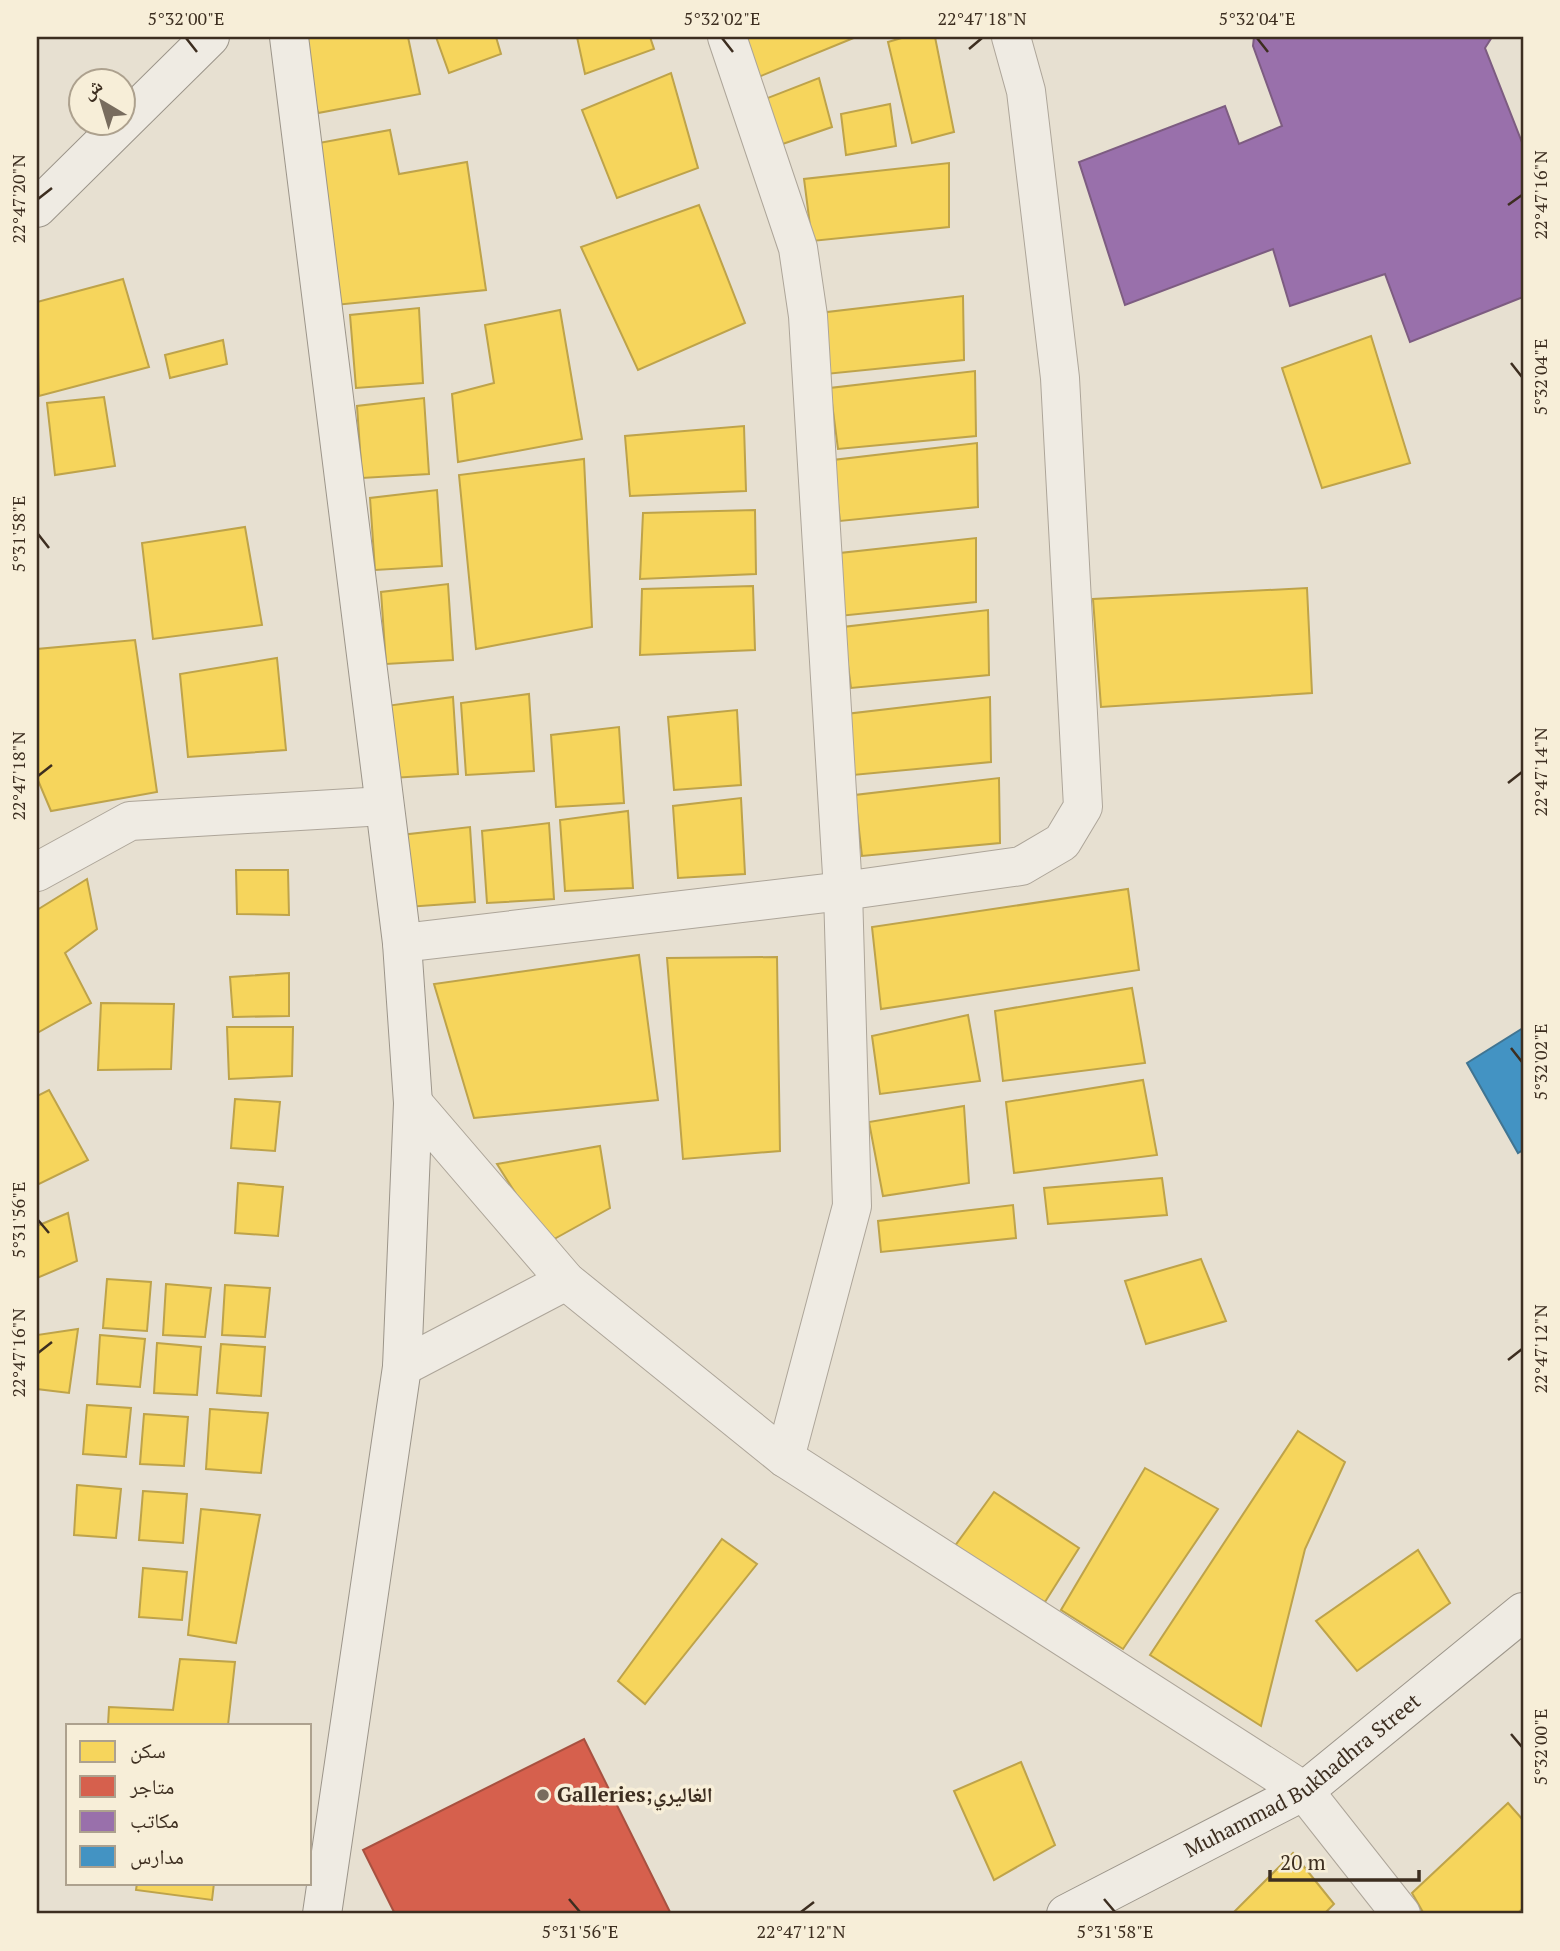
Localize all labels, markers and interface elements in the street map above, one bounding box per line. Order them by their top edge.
text: 5°32'00"E [148,6,224,30]
text: 5°32'02"E [684,6,760,30]
text: 22°47'18"N [937,6,1027,30]
text: 5°32'04"E [1219,6,1295,30]
north arrow [66,66,136,136]
text: ش [76,72,107,104]
text: 22°47'16"N [1528,150,1552,240]
text: 22°47'20"N [6,154,30,244]
text: 5°32'04"E [1528,339,1552,415]
text: 5°31'58"E [6,496,30,572]
text: 22°47'14"N [1528,727,1552,817]
text: 22°47'18"N [6,731,30,821]
text: 5°32'02"E [1528,1024,1552,1100]
text: 5°31'56"E [6,1182,30,1258]
text: 22°47'12"N [1528,1304,1552,1394]
text: 22°47'16"N [6,1308,30,1398]
street label: Muhammad Bukhadhra Street [1179,1686,1426,1863]
text: 5°32'00"E [1528,1709,1552,1785]
legend [66,1724,312,1884]
text: سكن [130,1736,166,1764]
text: متاجر [129,1772,174,1800]
place label: Galleries;الغاليري [557,1780,713,1811]
marker: Galleries;الغاليري [535,1787,551,1803]
text: مكاتب [130,1806,179,1834]
scale bar [1270,1839,1418,1883]
text: مدارس [130,1842,184,1870]
text: 20 m [1280,1848,1326,1876]
text: 5°31'56"E [542,1919,618,1943]
text: 22°47'12"N [756,1919,846,1943]
text: 5°31'58"E [1077,1919,1153,1943]

